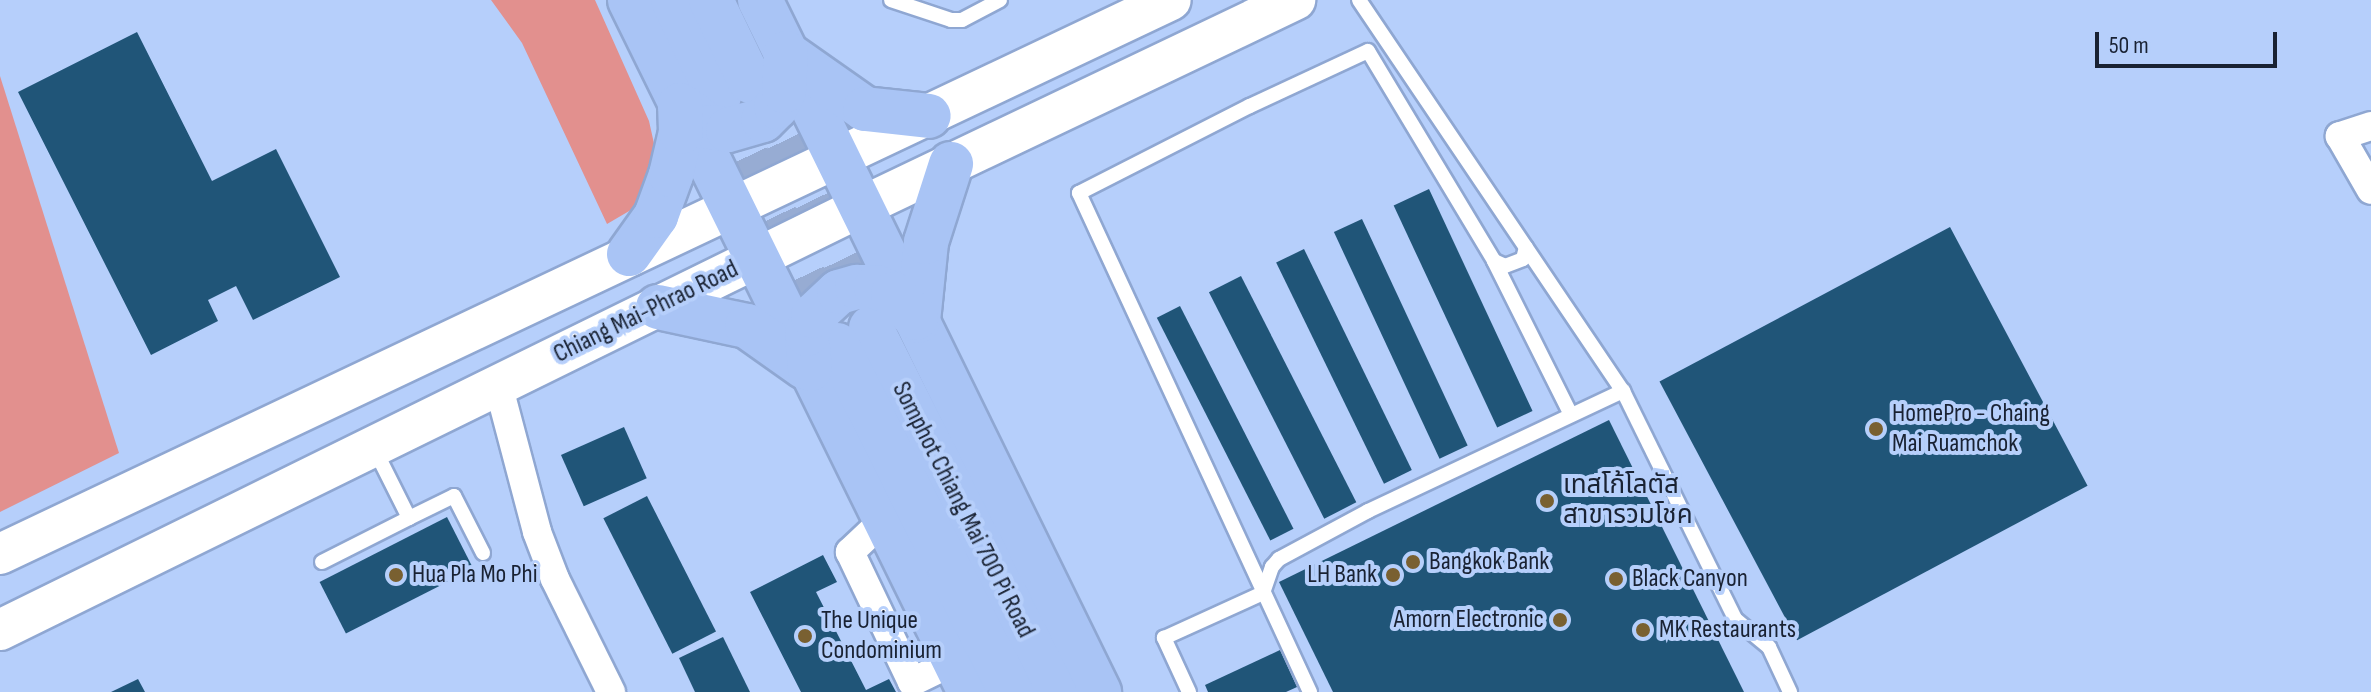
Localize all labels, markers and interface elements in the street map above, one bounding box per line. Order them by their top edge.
scale bar [2099,16,2281,66]
text: 50 m [2109,31,2149,60]
street label: Chiang Mai-Phrao Road [549,254,743,370]
street label: Somphot Chiang Mai 700 Pi Road [885,377,1041,643]
place label: HomePro - Chaing Mai Ruamchok [1892,398,2050,460]
marker: HomePro - Chaing Mai Ruamchok [1867,420,1885,438]
place label: เทสโก้โลตัส สาขารวมโชค [1563,470,1693,532]
marker: เทสโก้โลตัส สาขารวมโชค [1538,492,1556,510]
place label: Bangkok Bank [1429,546,1549,578]
marker: Bangkok Bank [1404,553,1422,571]
place label: Hua Pla Mo Phi [412,559,537,591]
place label: LH Bank [1307,559,1377,591]
place label: Black Canyon [1632,563,1748,595]
marker: Hua Pla Mo Phi [387,566,405,584]
marker: LH Bank [1384,566,1402,584]
marker: Black Canyon [1607,570,1625,588]
place label: Amorn Electronic [1394,604,1544,636]
place label: The Unique Condominium [821,605,942,666]
marker: Amorn Electronic [1551,611,1569,629]
place label: MK Restaurants [1659,614,1796,646]
marker: MK Restaurants [1634,621,1652,639]
marker: The Unique Condominium [796,627,814,645]

